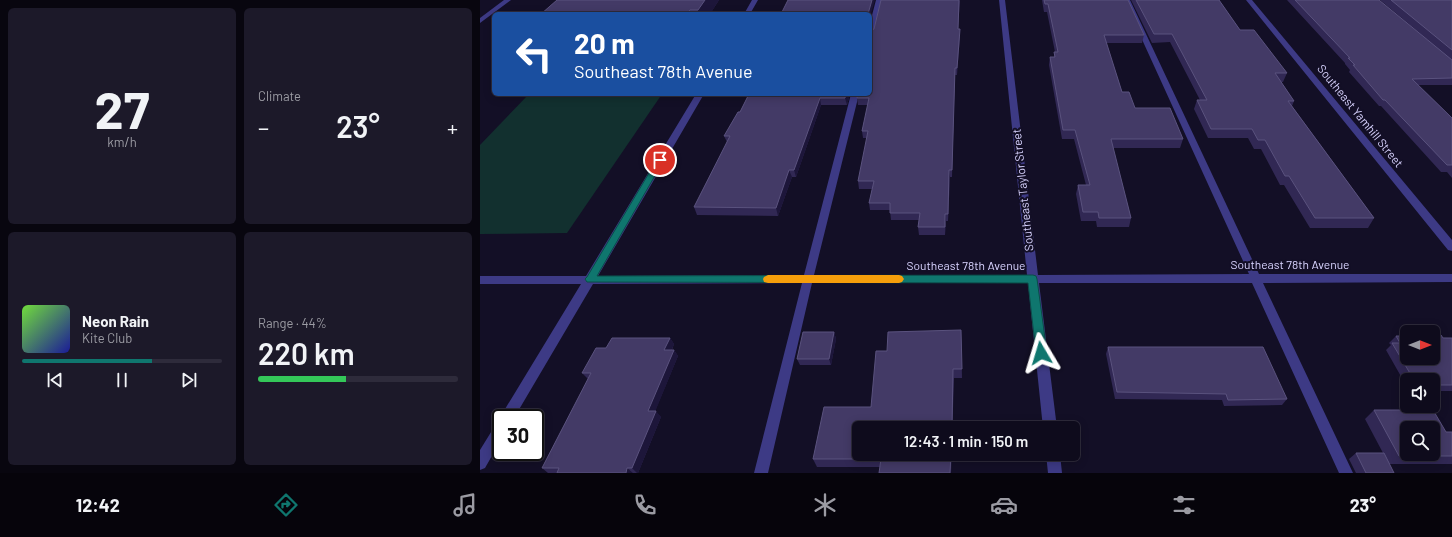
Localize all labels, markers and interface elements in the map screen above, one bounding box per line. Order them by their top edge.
text: 20 m [574,26,635,60]
icon: left [508,28,560,80]
text: Southeast 78th Avenue [574,60,753,82]
street label: Southeast Yamhill Street [1315,61,1407,170]
text: 27 [95,77,149,139]
text: Climate [258,88,301,104]
text: 23° [336,108,380,144]
text: − [258,114,269,140]
text: + [447,114,458,140]
street label: Southeast Taylor Street [1009,128,1035,252]
text: km/h [107,134,137,150]
pin [643,143,677,177]
icon: arrive [649,149,671,171]
street label: Southeast 78th Avenue [1230,257,1350,271]
street label: Southeast 78th Avenue [906,258,1026,272]
text: Neon Rain [82,312,149,330]
text: Range · 44% [258,315,327,331]
north arrow [1400,325,1440,365]
map controls [1400,325,1440,461]
text: Kite Club [82,330,132,346]
position arrow [1020,332,1062,374]
text: 220 km [258,335,355,371]
icon: previous [44,369,66,391]
icon: pause [111,369,133,391]
icon: next [178,369,200,391]
button: sound [1400,373,1440,413]
speed limit sign: 30 [492,409,544,461]
button: search [1400,421,1440,461]
text: 12:43 · 1 min · 150 m [904,432,1028,450]
icon: directions [272,491,300,519]
icon: music [451,491,479,519]
icon: phone [631,491,659,519]
icon: climate [811,491,839,519]
icon: car [990,491,1018,519]
icon: filters [1170,491,1198,519]
text: 12:42 [76,494,120,516]
text: 23° [1350,494,1376,516]

